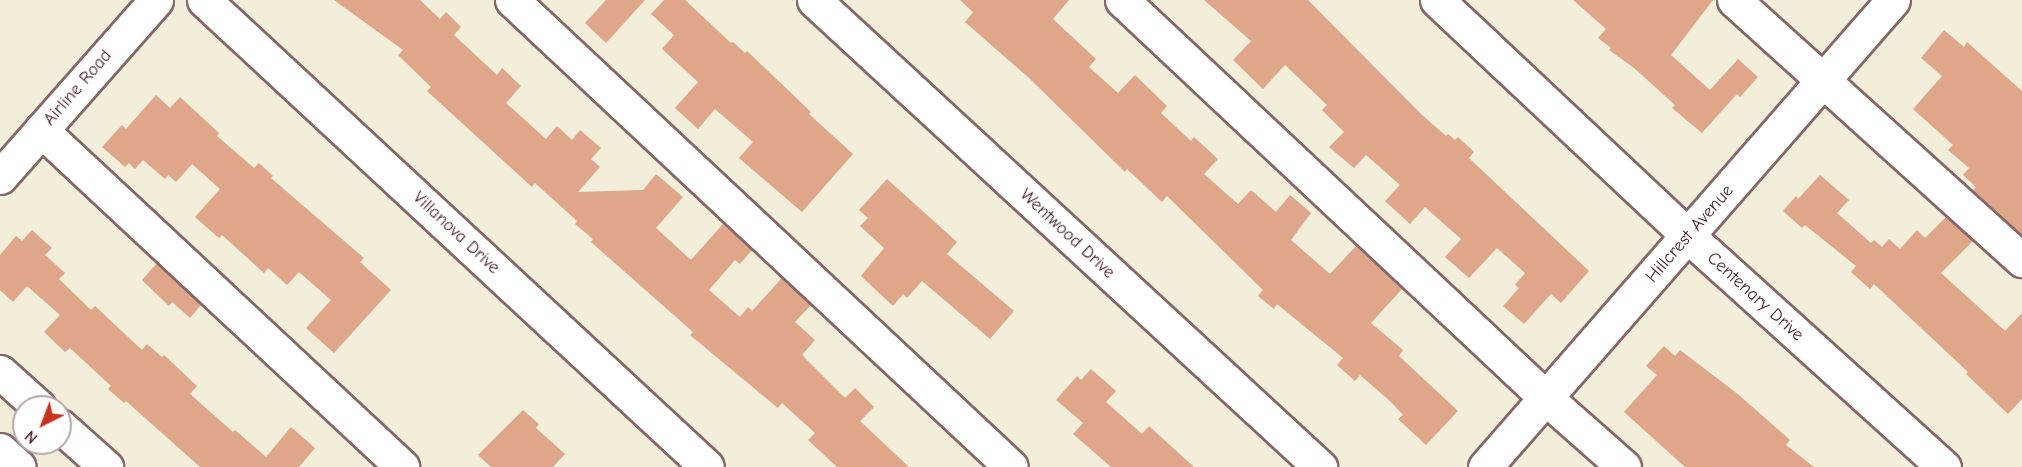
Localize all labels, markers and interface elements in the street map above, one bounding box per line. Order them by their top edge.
street label: Airline Road [39,46,117,130]
street label: Hillcrest Avenue [1642,181,1738,287]
street label: Wentwood Drive [1015,184,1119,284]
street label: Villanova Drive [408,187,504,279]
street label: Centenary Drive [1702,248,1808,346]
north arrow [12,395,72,455]
text: N [21,427,41,447]

